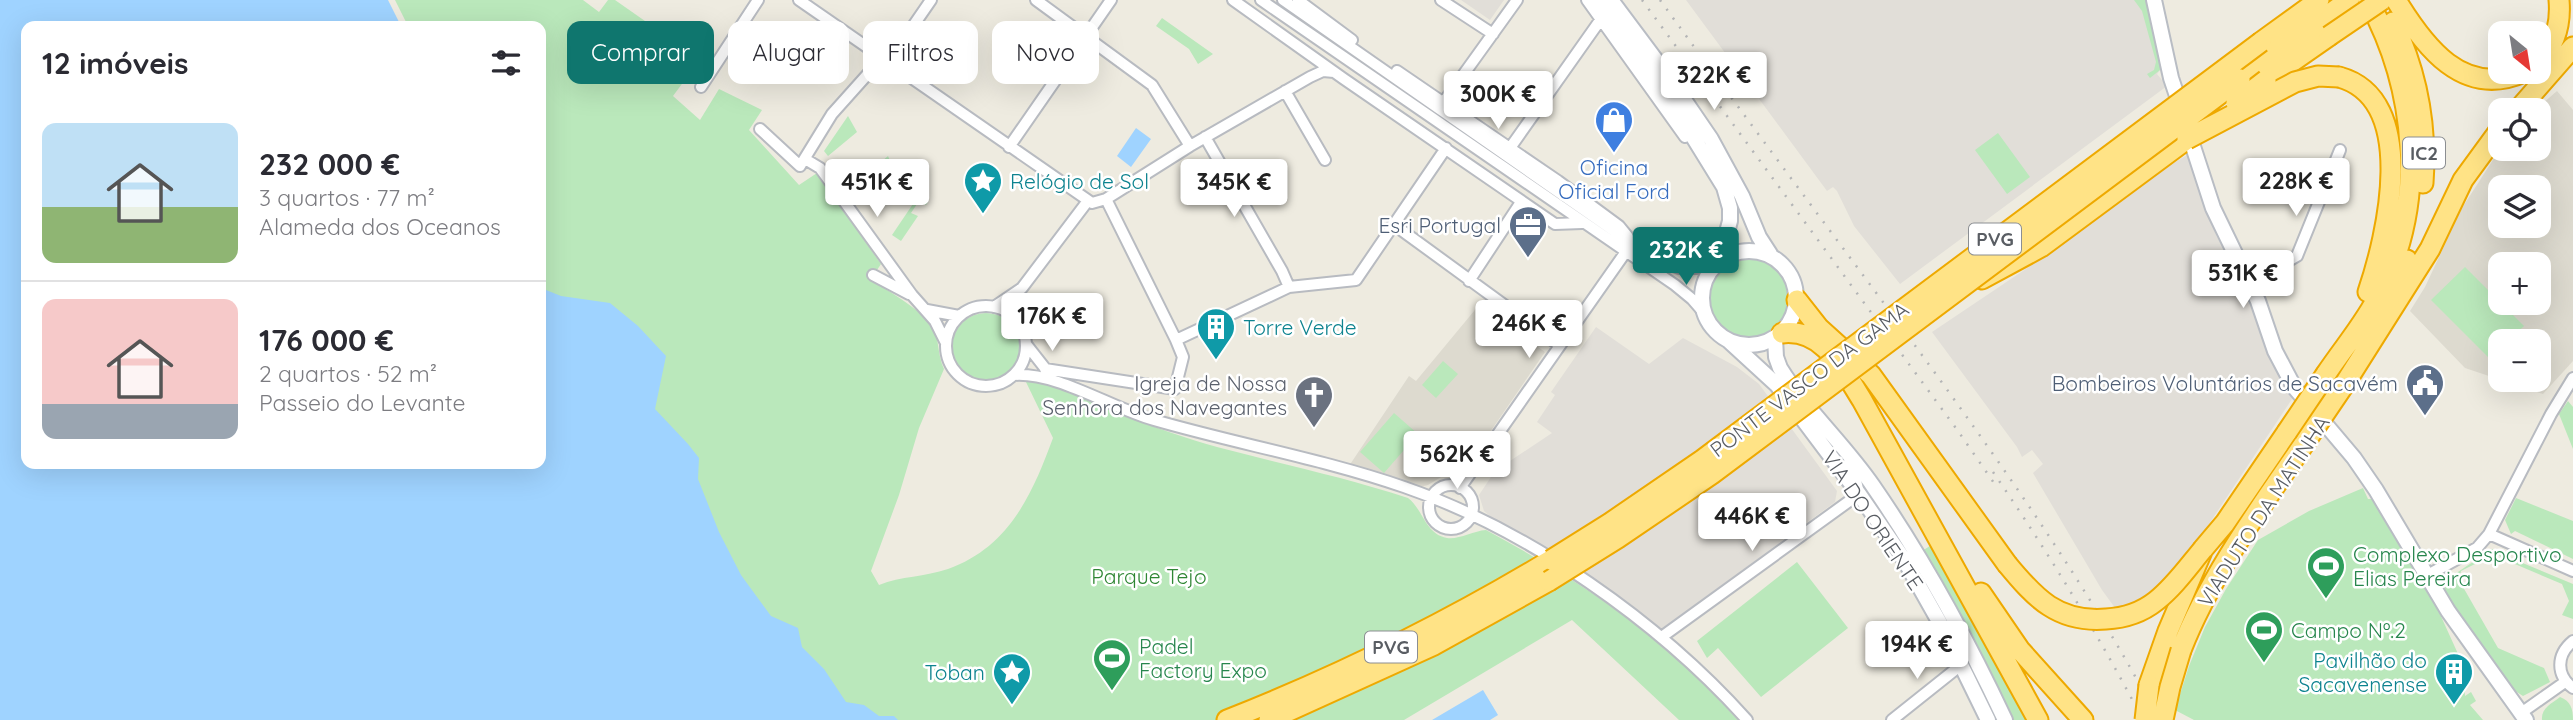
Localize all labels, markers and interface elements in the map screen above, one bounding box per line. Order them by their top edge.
chip: Comprar [567,21,714,84]
chip: Alugar [728,21,849,84]
chip: Filtros [863,21,978,84]
chip: Novo [992,21,1099,84]
north arrow [2488,21,2552,84]
map controls [2488,21,2551,392]
text: 12 imóveis [42,44,188,82]
icon: filters [487,44,525,82]
pin: 322K € [1657,52,1771,112]
text: 322K € [1677,60,1751,89]
pin: 300K € [1441,72,1555,131]
text: 300K € [1460,79,1536,108]
button: locate [2488,98,2551,161]
shop icon: Oficina Oficial Ford [1593,99,1635,154]
road number: IC2 [2403,138,2445,168]
text: 232 000 € [259,145,400,183]
icon: home [98,151,182,235]
place label: Oficina Oficial Ford [1558,154,1670,204]
pin: 228K € [2239,158,2353,218]
pin: 451K € [820,160,934,219]
place icon: Relógio de Sol [962,160,1004,215]
pin: 345K € [1177,160,1291,219]
text: 228K € [2259,166,2333,195]
text: 451K € [841,167,913,196]
text: 345K € [1196,167,1272,196]
place label: Relógio de Sol [1010,168,1149,194]
button: layers [2488,175,2551,238]
text: 3 quartos · 77 m² [259,183,435,212]
office icon: Esri Portugal [1507,204,1549,259]
text: Alameda dos Oceanos [259,212,501,241]
place label: Esri Portugal [1378,212,1501,238]
road number: PVG [1969,224,2021,255]
pin: 232K € [1629,228,1743,287]
text: 232K € [1649,235,1723,264]
pin: 531K € [2186,250,2300,310]
button: + [2488,252,2551,315]
text: 531K € [2208,258,2278,287]
pin: 176K € [995,294,1109,353]
street label: PONTE VASCO DA GAMA [1705,296,1913,462]
pin: 246K € [1472,300,1586,360]
text: 176K € [1017,301,1087,330]
building icon: Torre Verde [1195,306,1237,361]
text: 246K € [1491,308,1567,337]
place label: Torre Verde [1243,314,1357,340]
text: 176 000 € [259,321,394,359]
icon: home [98,327,182,411]
button: − [2488,329,2551,392]
text: 2 quartos · 52 m² [259,359,437,388]
public building icon: Bombeiros Voluntários de Sacavém [2404,362,2446,417]
place label: Igreja de Nossa Senhora dos Navegantes [1042,370,1287,420]
place label: Bombeiros Voluntários de Sacavém [2052,370,2398,396]
church icon: Igreja de Nossa Senhora dos Navegantes [1293,374,1335,429]
text: Passeio do Levante [259,388,465,417]
street label: VIADUTO DA MATINHA [2191,410,2335,612]
pin: 562K € [1400,432,1514,491]
text: 562K € [1420,439,1494,468]
street label: VIA DO ORIENTE [1817,445,1929,595]
pin: 446K € [1695,494,1809,553]
text: 446K € [1714,501,1790,530]
place label: Complexo Desportivo Elias Pereira [2353,541,2562,591]
sports icon: Complexo Desportivo Elias Pereira [2305,545,2347,600]
park label: Parque Tejo [1091,563,1207,589]
sports icon: Campo Nº.2 [2243,609,2285,664]
place label: Campo Nº.2 [2291,617,2406,643]
pin: 194K € [1860,622,1974,681]
text: 194K € [1881,629,1953,658]
road number: PVG [1365,632,1417,662]
place label: Padel Factory Expo [1139,633,1267,683]
sports icon: Padel Factory Expo [1091,637,1133,692]
place label: Pavilhão do Sacavenense [2298,647,2427,697]
place icon: Toban [991,651,1033,706]
building icon: Pavilhão do Sacavenense [2433,651,2475,706]
place label: Toban [925,659,985,685]

